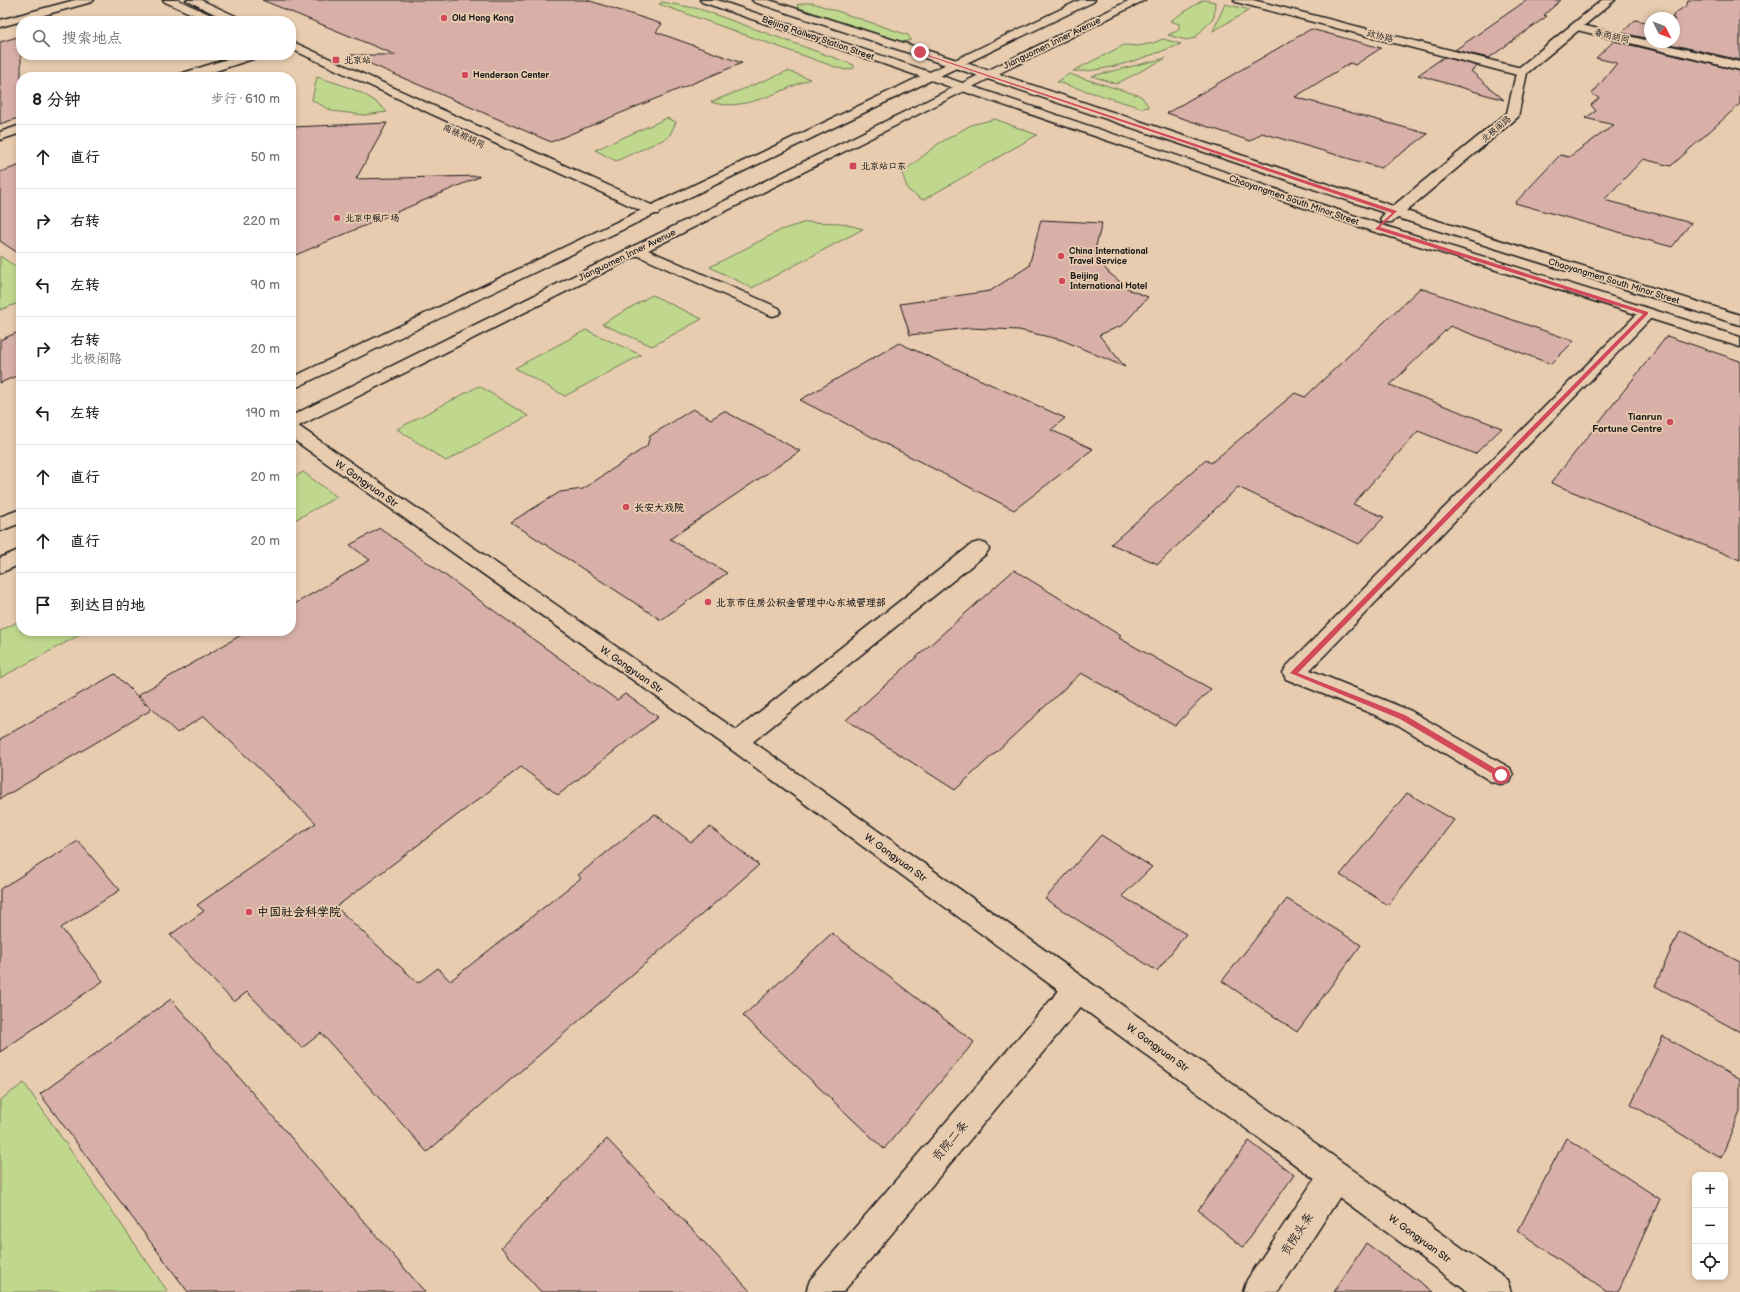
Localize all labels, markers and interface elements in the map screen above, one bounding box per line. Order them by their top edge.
north arrow [1644,12,1680,48]
marker: Old Hong Kong [439,13,449,23]
place label: Old Hong Kong [452,13,514,24]
street label: Beijing Railway Station Street [760,14,876,63]
street label: Jianguomen Inner Avenue [1002,15,1103,72]
search box [16,16,296,60]
icon: search [30,27,52,49]
street label: 春雨胡同 [1593,27,1631,46]
street label: 政协路 [1365,28,1394,45]
text: 搜索地点 [62,29,122,48]
route end [911,43,929,61]
marker: 北京站 [331,55,341,65]
place label: 北京站 [344,55,371,66]
marker: Henderson Center [460,70,470,80]
place label: Henderson Center [473,70,550,81]
text: 8 分钟 [32,90,81,110]
text: 步行 · 610 m [211,91,280,107]
street label: 北极阁路 [1479,114,1514,145]
street label: 南裱褙胡同 [441,122,487,151]
icon: ahead [32,146,54,168]
text: 直行 [70,148,100,167]
text: 50 m [251,149,280,165]
marker: 北京站口东 [848,161,858,171]
place label: 北京站口东 [861,161,906,172]
street label: Chaoyangmen South Minor Street [1227,173,1360,228]
icon: right [32,210,54,232]
text: 右转 [70,212,100,231]
text: 220 m [243,213,280,229]
marker: 北京中粮广场 [332,213,342,223]
place label: 北京中粮广场 [345,213,399,224]
street label: Jianguomen Inner Avenue [577,227,678,284]
place label: China International Travel Service [1069,246,1148,267]
marker: China International Travel Service [1056,251,1066,261]
street label: Chaoyangmen South Minor Street [1547,256,1681,307]
place label: Beijing International Hotel [1070,271,1147,292]
icon: left [32,274,54,296]
text: 左转 [70,276,100,295]
marker: Beijing International Hotel [1057,276,1067,286]
text: 90 m [251,277,280,293]
text: 右转 [70,331,100,350]
icon: right [32,338,54,360]
text: 20 m [250,341,280,357]
text: 北极阁路 [70,351,122,367]
icon: left [32,402,54,424]
text: 左转 [70,404,100,423]
text: 190 m [246,405,280,421]
place label: Tianrun Fortune Centre [1592,411,1662,435]
marker: Tianrun Fortune Centre [1665,417,1675,427]
street label: W. Gongyuan Str [333,458,401,510]
icon: ahead [32,466,54,488]
text: 直行 [70,468,100,487]
text: 20 m [250,469,280,485]
marker: 长安大戏院 [621,502,631,512]
place label: 长安大戏院 [634,502,684,514]
icon: ahead [32,530,54,552]
text: 直行 [70,532,100,551]
text: 20 m [250,533,280,549]
icon: arrive [32,594,54,616]
text: 到达目的地 [70,596,145,615]
marker: 北京市住房公积金管理中心东城管理部 [703,597,713,607]
place label: 北京市住房公积金管理中心东城管理部 [716,597,886,609]
street label: W. Gongyuan Str [598,644,666,696]
route start [1492,766,1510,784]
street label: W. Gongyuan Str [862,831,929,885]
place label: 中国社会科学院 [257,905,341,920]
marker: 中国社会科学院 [244,907,254,917]
street label: W. Gongyuan Str [1124,1021,1191,1075]
street label: 贡院二条 [929,1118,972,1165]
map controls [1692,1172,1728,1280]
button: + [1692,1172,1728,1208]
button: − [1692,1208,1728,1244]
street label: 贡院头条 [1278,1210,1317,1258]
street label: W. Gongyuan Str [1386,1212,1453,1266]
button: locate [1692,1244,1728,1280]

